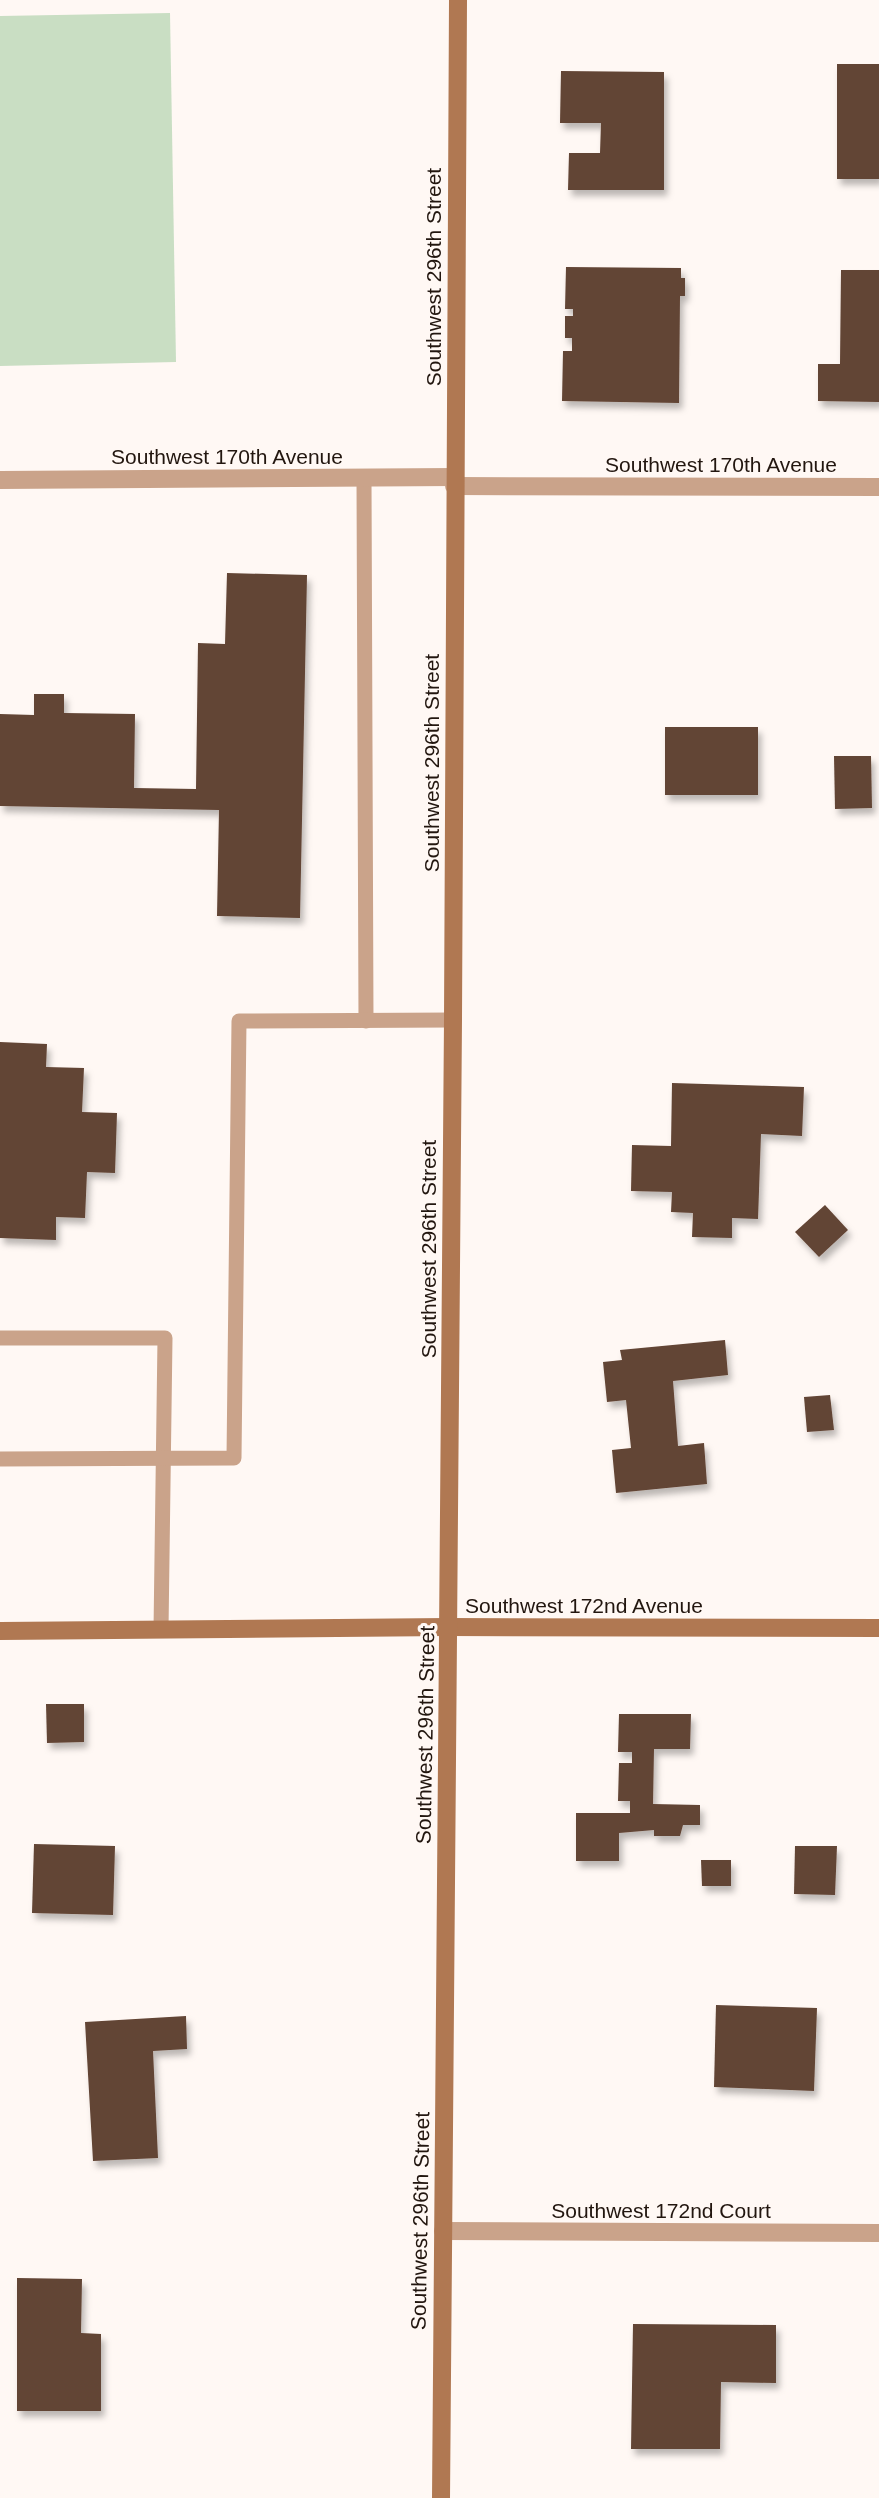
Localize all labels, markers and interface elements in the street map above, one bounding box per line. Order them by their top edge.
street label: Southwest 296th Street [422,168,445,386]
street label: Southwest 170th Avenue [111,445,343,468]
street label: Southwest 170th Avenue [605,453,837,476]
street label: Southwest 296th Street [420,654,443,872]
street label: Southwest 296th Street [417,1140,440,1358]
street label: Southwest 172nd Avenue [465,1594,703,1617]
street label: Southwest 296th Street [412,1626,438,1844]
street label: Southwest 296th Street [407,2112,433,2330]
street label: Southwest 172nd Court [551,2199,771,2222]

